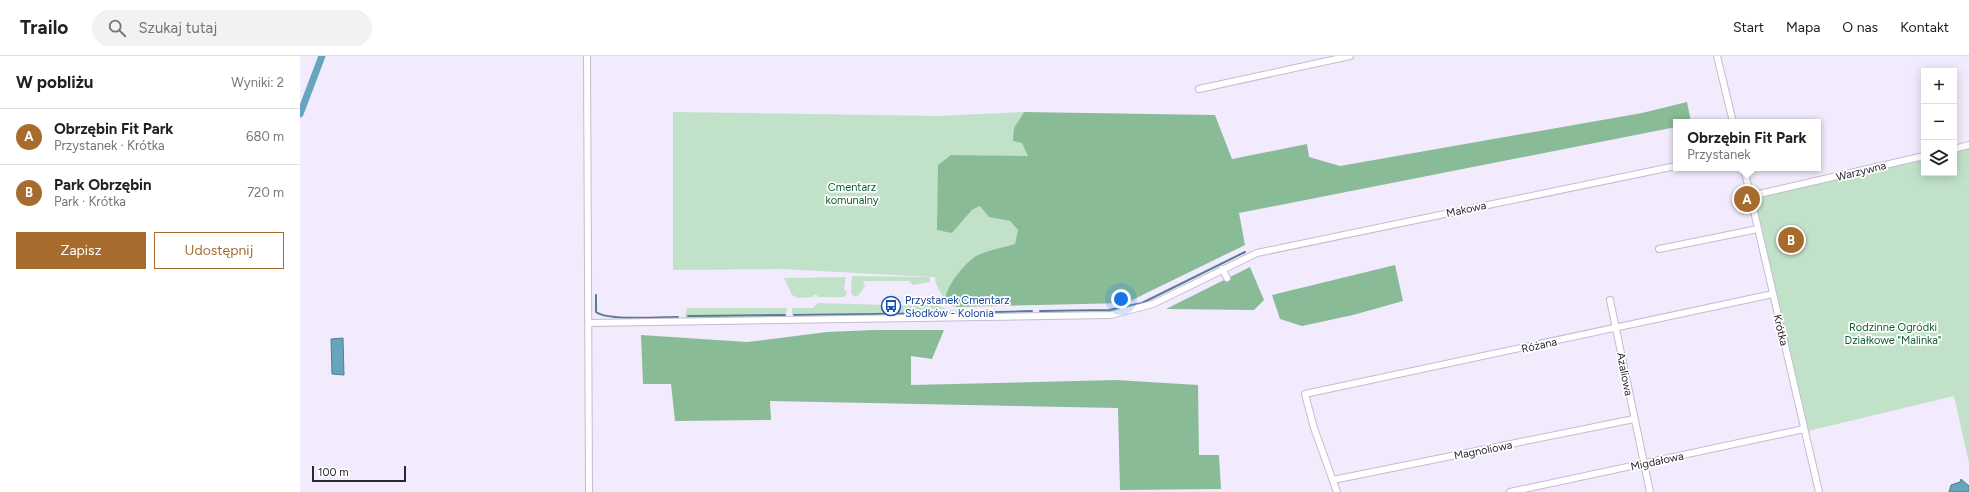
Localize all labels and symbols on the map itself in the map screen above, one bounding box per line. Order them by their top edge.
street label: Warzywna [1835,159,1887,184]
park label: Cmentarz komunalny [825,181,879,207]
pin: A [1734,184,1760,214]
street label: Makowa [1445,199,1487,220]
pin: B [1778,225,1804,255]
your location [1111,289,1131,309]
place label: Przystanek Cmentarz Słodków - Kolonia [905,294,1010,320]
bus stop icon: Przystanek Cmentarz Słodków - Kolonia [880,295,902,317]
street label: Krótka [1771,313,1790,347]
park label: Rodzinne Ogródki Działkowe "Malinka" [1845,321,1941,347]
street label: Różana [1520,335,1558,356]
street label: Azaliowa [1614,351,1635,397]
street label: Magnoliowa [1453,438,1513,463]
street label: Migdałowa [1629,450,1685,473]
scale bar [312,464,406,483]

